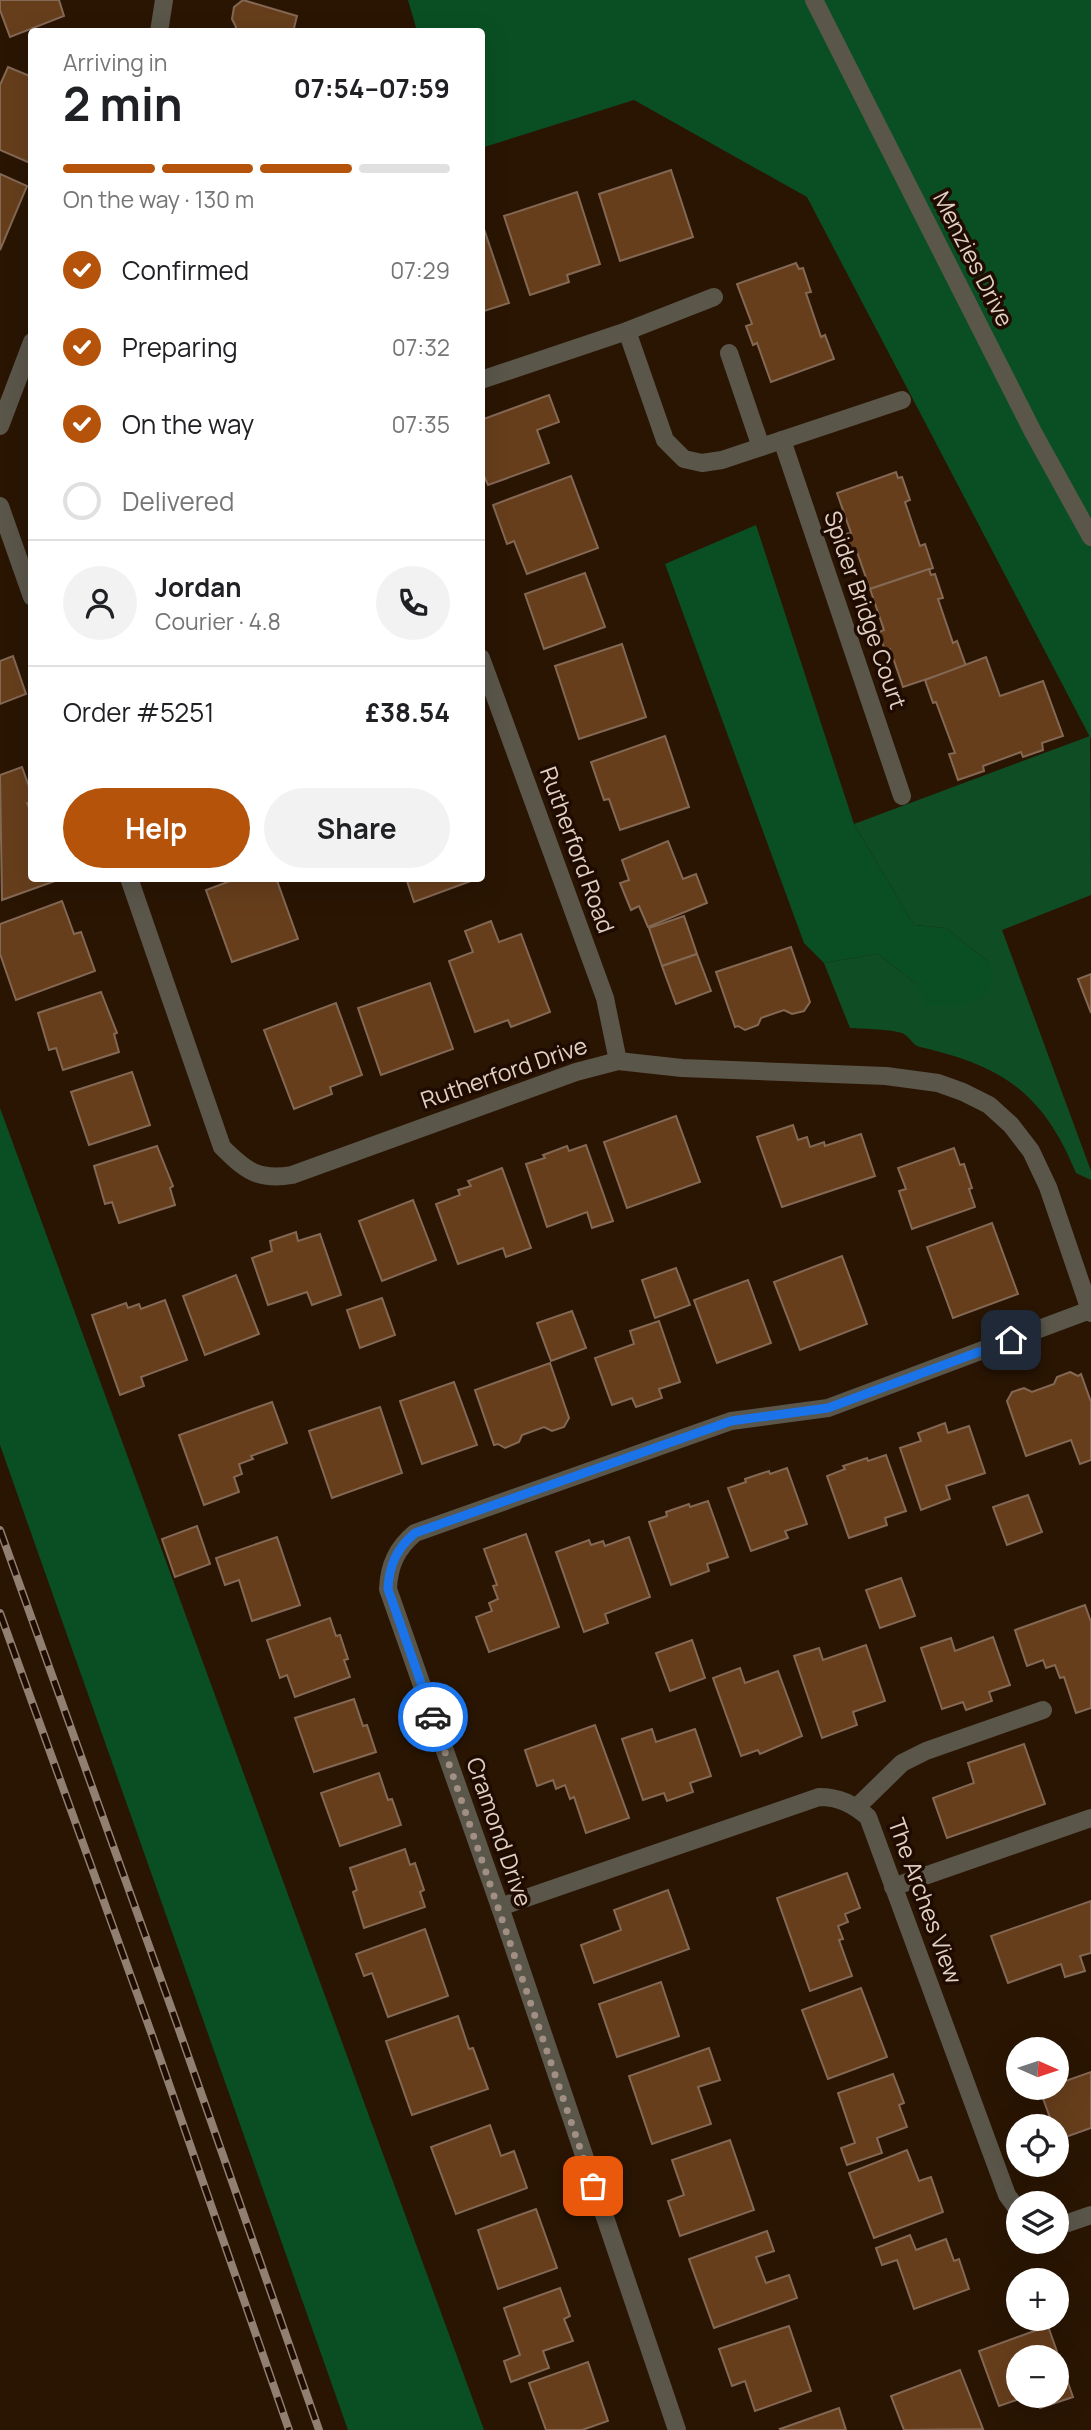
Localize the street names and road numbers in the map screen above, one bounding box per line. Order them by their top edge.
street label: Menzies Drive [926,186,1022,332]
street label: Spider Bridge Court [817,506,915,713]
street label: Rutherford Road [533,762,623,937]
street label: Rutherford Drive [416,1029,591,1116]
street label: Cramond Drive [459,1753,540,1910]
street label: The Arches View [881,1813,971,1988]

